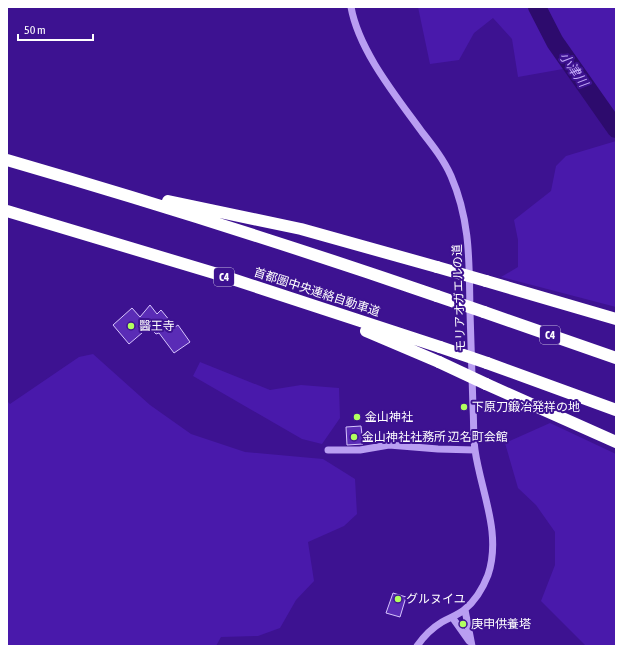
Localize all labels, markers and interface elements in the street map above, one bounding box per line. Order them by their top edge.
scale bar [18,16,93,42]
text: 50 m [24,23,46,37]
water label: 小津川 [556,49,592,91]
street label: モリアオガエルの道 [450,244,468,352]
street label: 首都圏中央連絡自動車道 [252,265,382,319]
road number: C4 [214,268,234,286]
place label: 醫王寺 [139,319,175,333]
marker: 醫王寺 [126,321,136,331]
road number: C4 [540,326,560,344]
place label: 下原刀鍛冶発祥の地 [472,400,580,414]
marker: 下原刀鍛冶発祥の地 [459,402,469,412]
place label: 金山神社 [365,410,413,424]
marker: 金山神社 [352,412,362,422]
place label: 金山神社社務所 辺名町会館 [362,430,508,444]
marker: 金山神社社務所 辺名町会館 [349,432,359,442]
place label: グルヌイユ [406,592,466,606]
marker: グルヌイユ [393,594,403,604]
place label: 庚申供養塔 [471,617,531,631]
marker: 庚申供養塔 [458,619,468,629]

